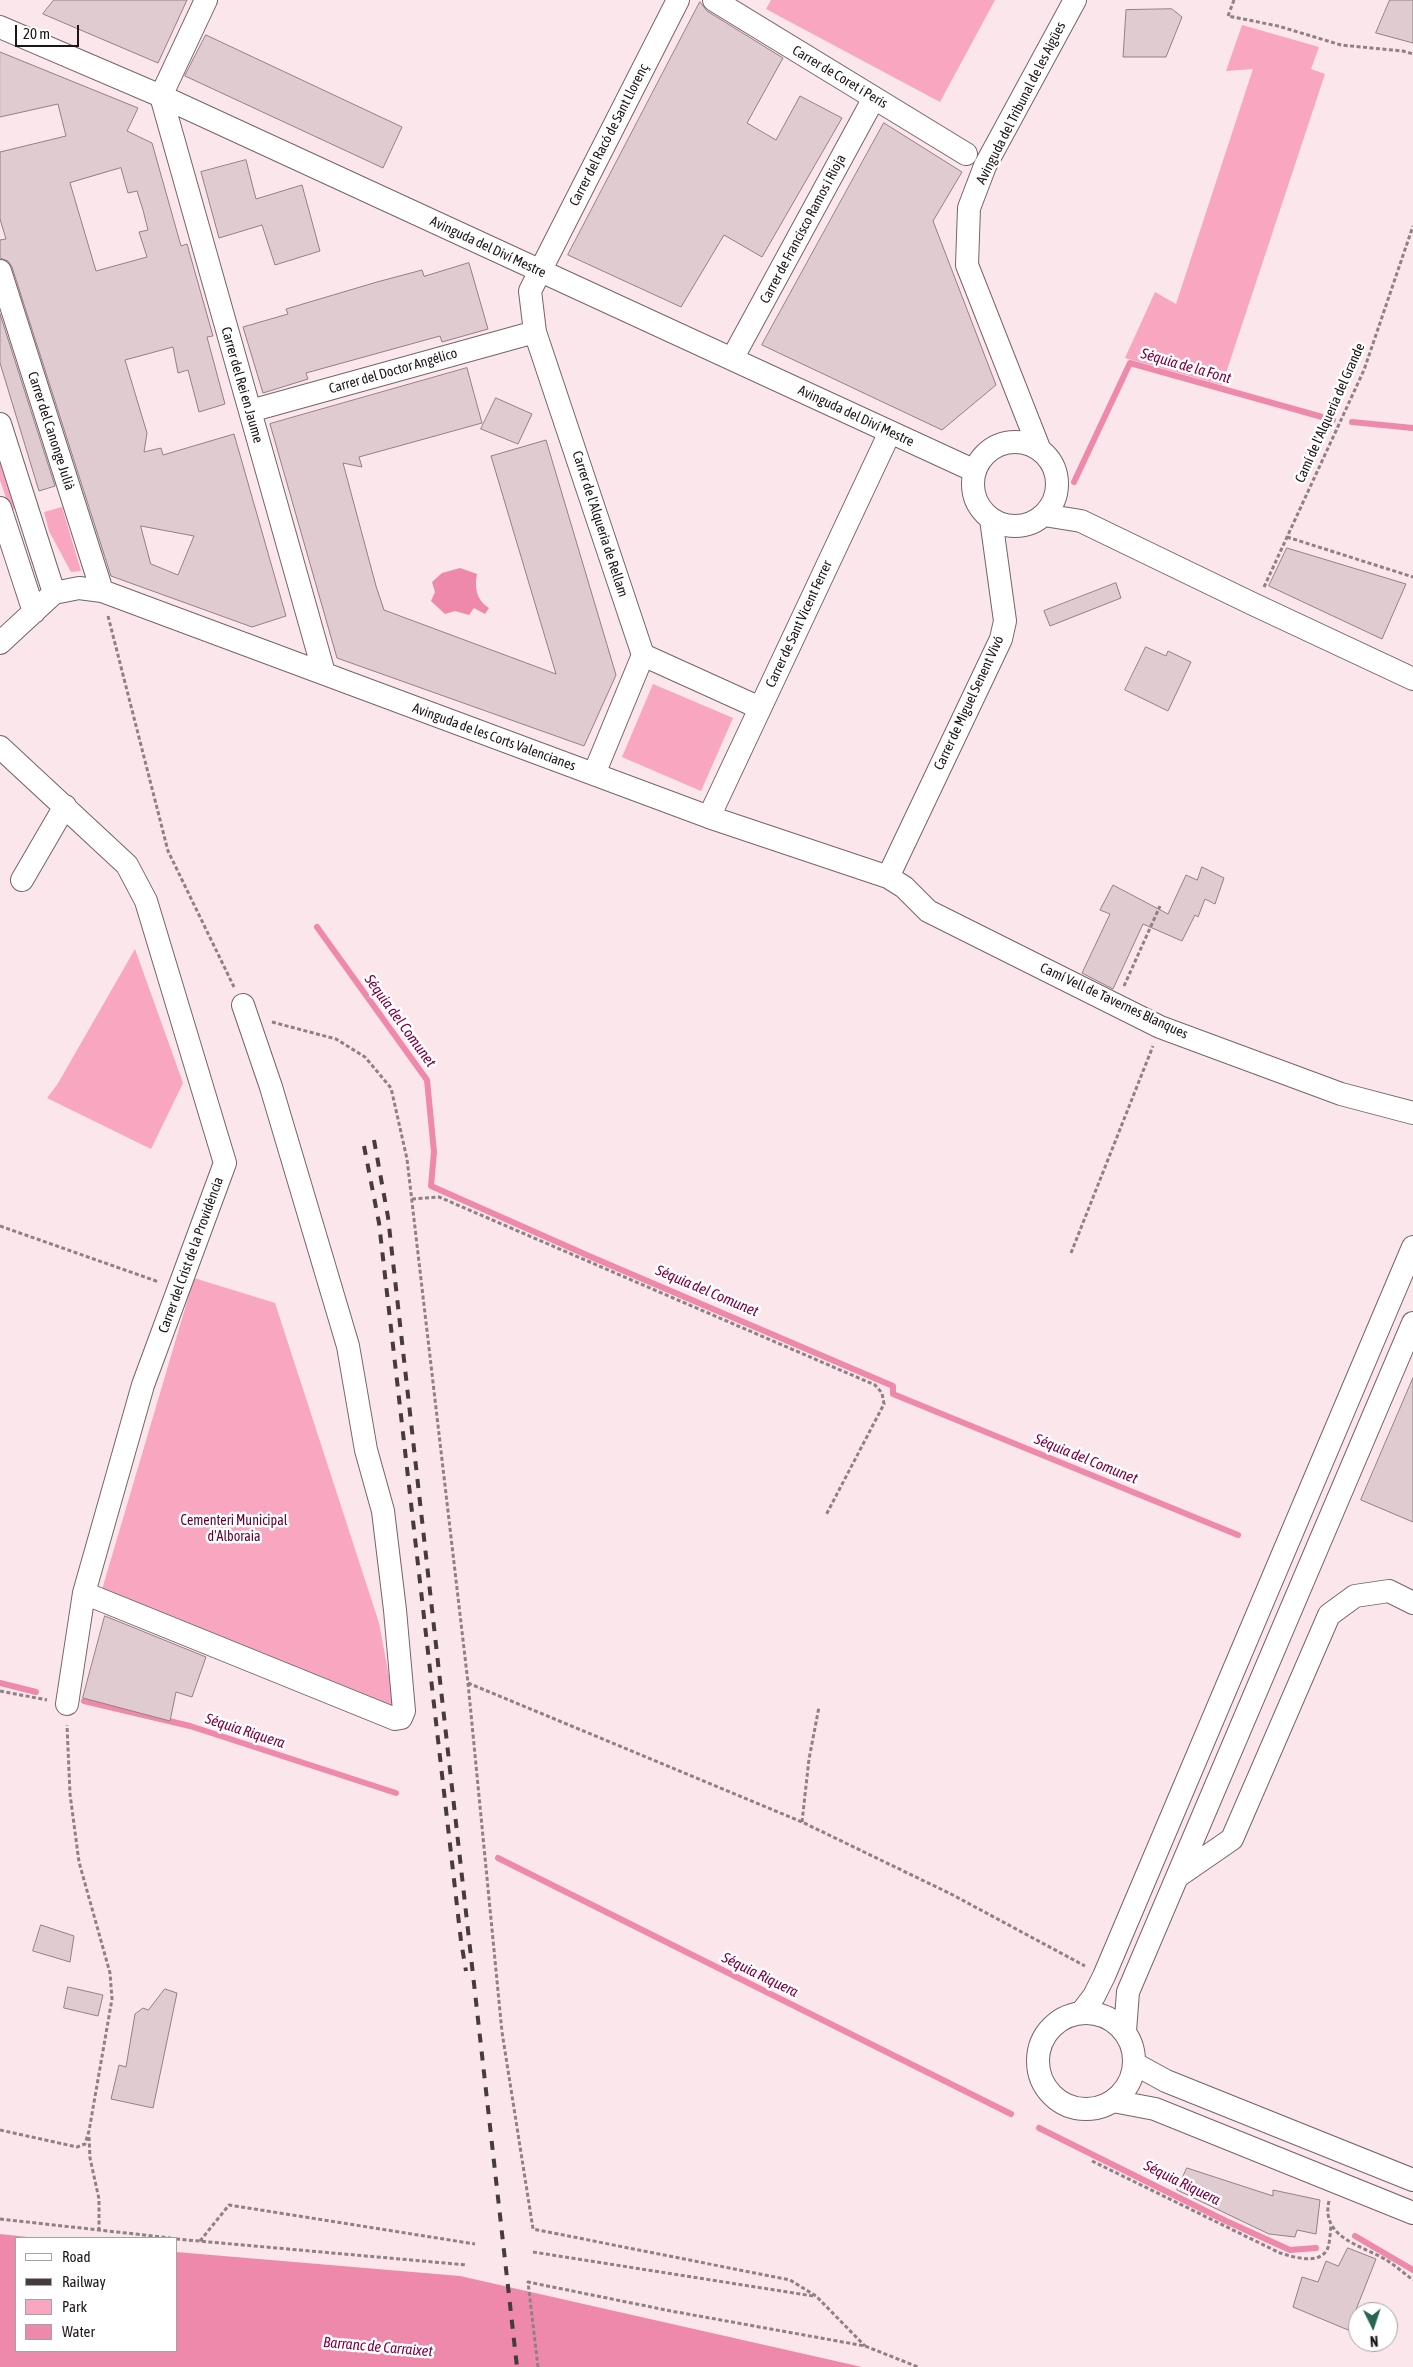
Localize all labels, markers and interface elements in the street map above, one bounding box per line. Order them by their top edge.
scale bar [18,15,81,47]
street label: Avinguda del Tribunal de les Aigües [973,19,1069,187]
text: 20 m [23,25,50,42]
street label: Carrer de Coret i Peris [789,42,891,112]
street label: Carrer del Racó de Sant Llorenç [566,61,652,209]
street label: Carrer de Francisco Ramos i Rioja [756,152,850,306]
street label: Avinguda del Diví Mestre [427,213,549,281]
street label: Carrer del Rei en Jaume [217,325,267,445]
street label: Camí de l'Alqueria del Grande [1292,341,1368,485]
street label: Carrer del Doctor Angélico [327,345,459,397]
water label: Séquia de la Font [1139,345,1233,387]
street label: Carrer del Canonge Julià [24,370,78,492]
street label: Avinguda del Diví Mestre [795,382,917,450]
street label: Carrer de l'Alqueria de Rellam [568,449,632,599]
street label: Carrer de Sant Vicent Ferrer [762,558,836,690]
street label: Carrer de Miguel Senent Vivó [931,633,1007,773]
street label: Avinguda de les Corts Valencianes [410,700,578,774]
street label: Camí Vell de Tavernes Blanques [1037,959,1191,1043]
water label: Séquia del Comunet [360,971,440,1071]
street label: Carrer del Crist de la Providència [155,1175,227,1335]
water label: Séquia del Comunet [653,1261,761,1321]
water label: Séquia del Comunet [1032,1430,1140,1488]
park label: Cementeri Municipal d'Alboraia [181,1513,287,1545]
water label: Séquia Riquera [203,1710,287,1752]
water label: Séquia Riquera [719,1949,801,2001]
water label: Séquia Riquera [1141,2157,1223,2209]
legend [15,2237,178,2352]
text: Road [62,2248,91,2265]
text: Railway [62,2273,106,2290]
text: Park [62,2298,87,2315]
north arrow [1348,2302,1398,2352]
text: Water [62,2323,95,2340]
water label: Barranc de Carraixet [322,2333,434,2361]
text: N [1369,2333,1379,2349]

